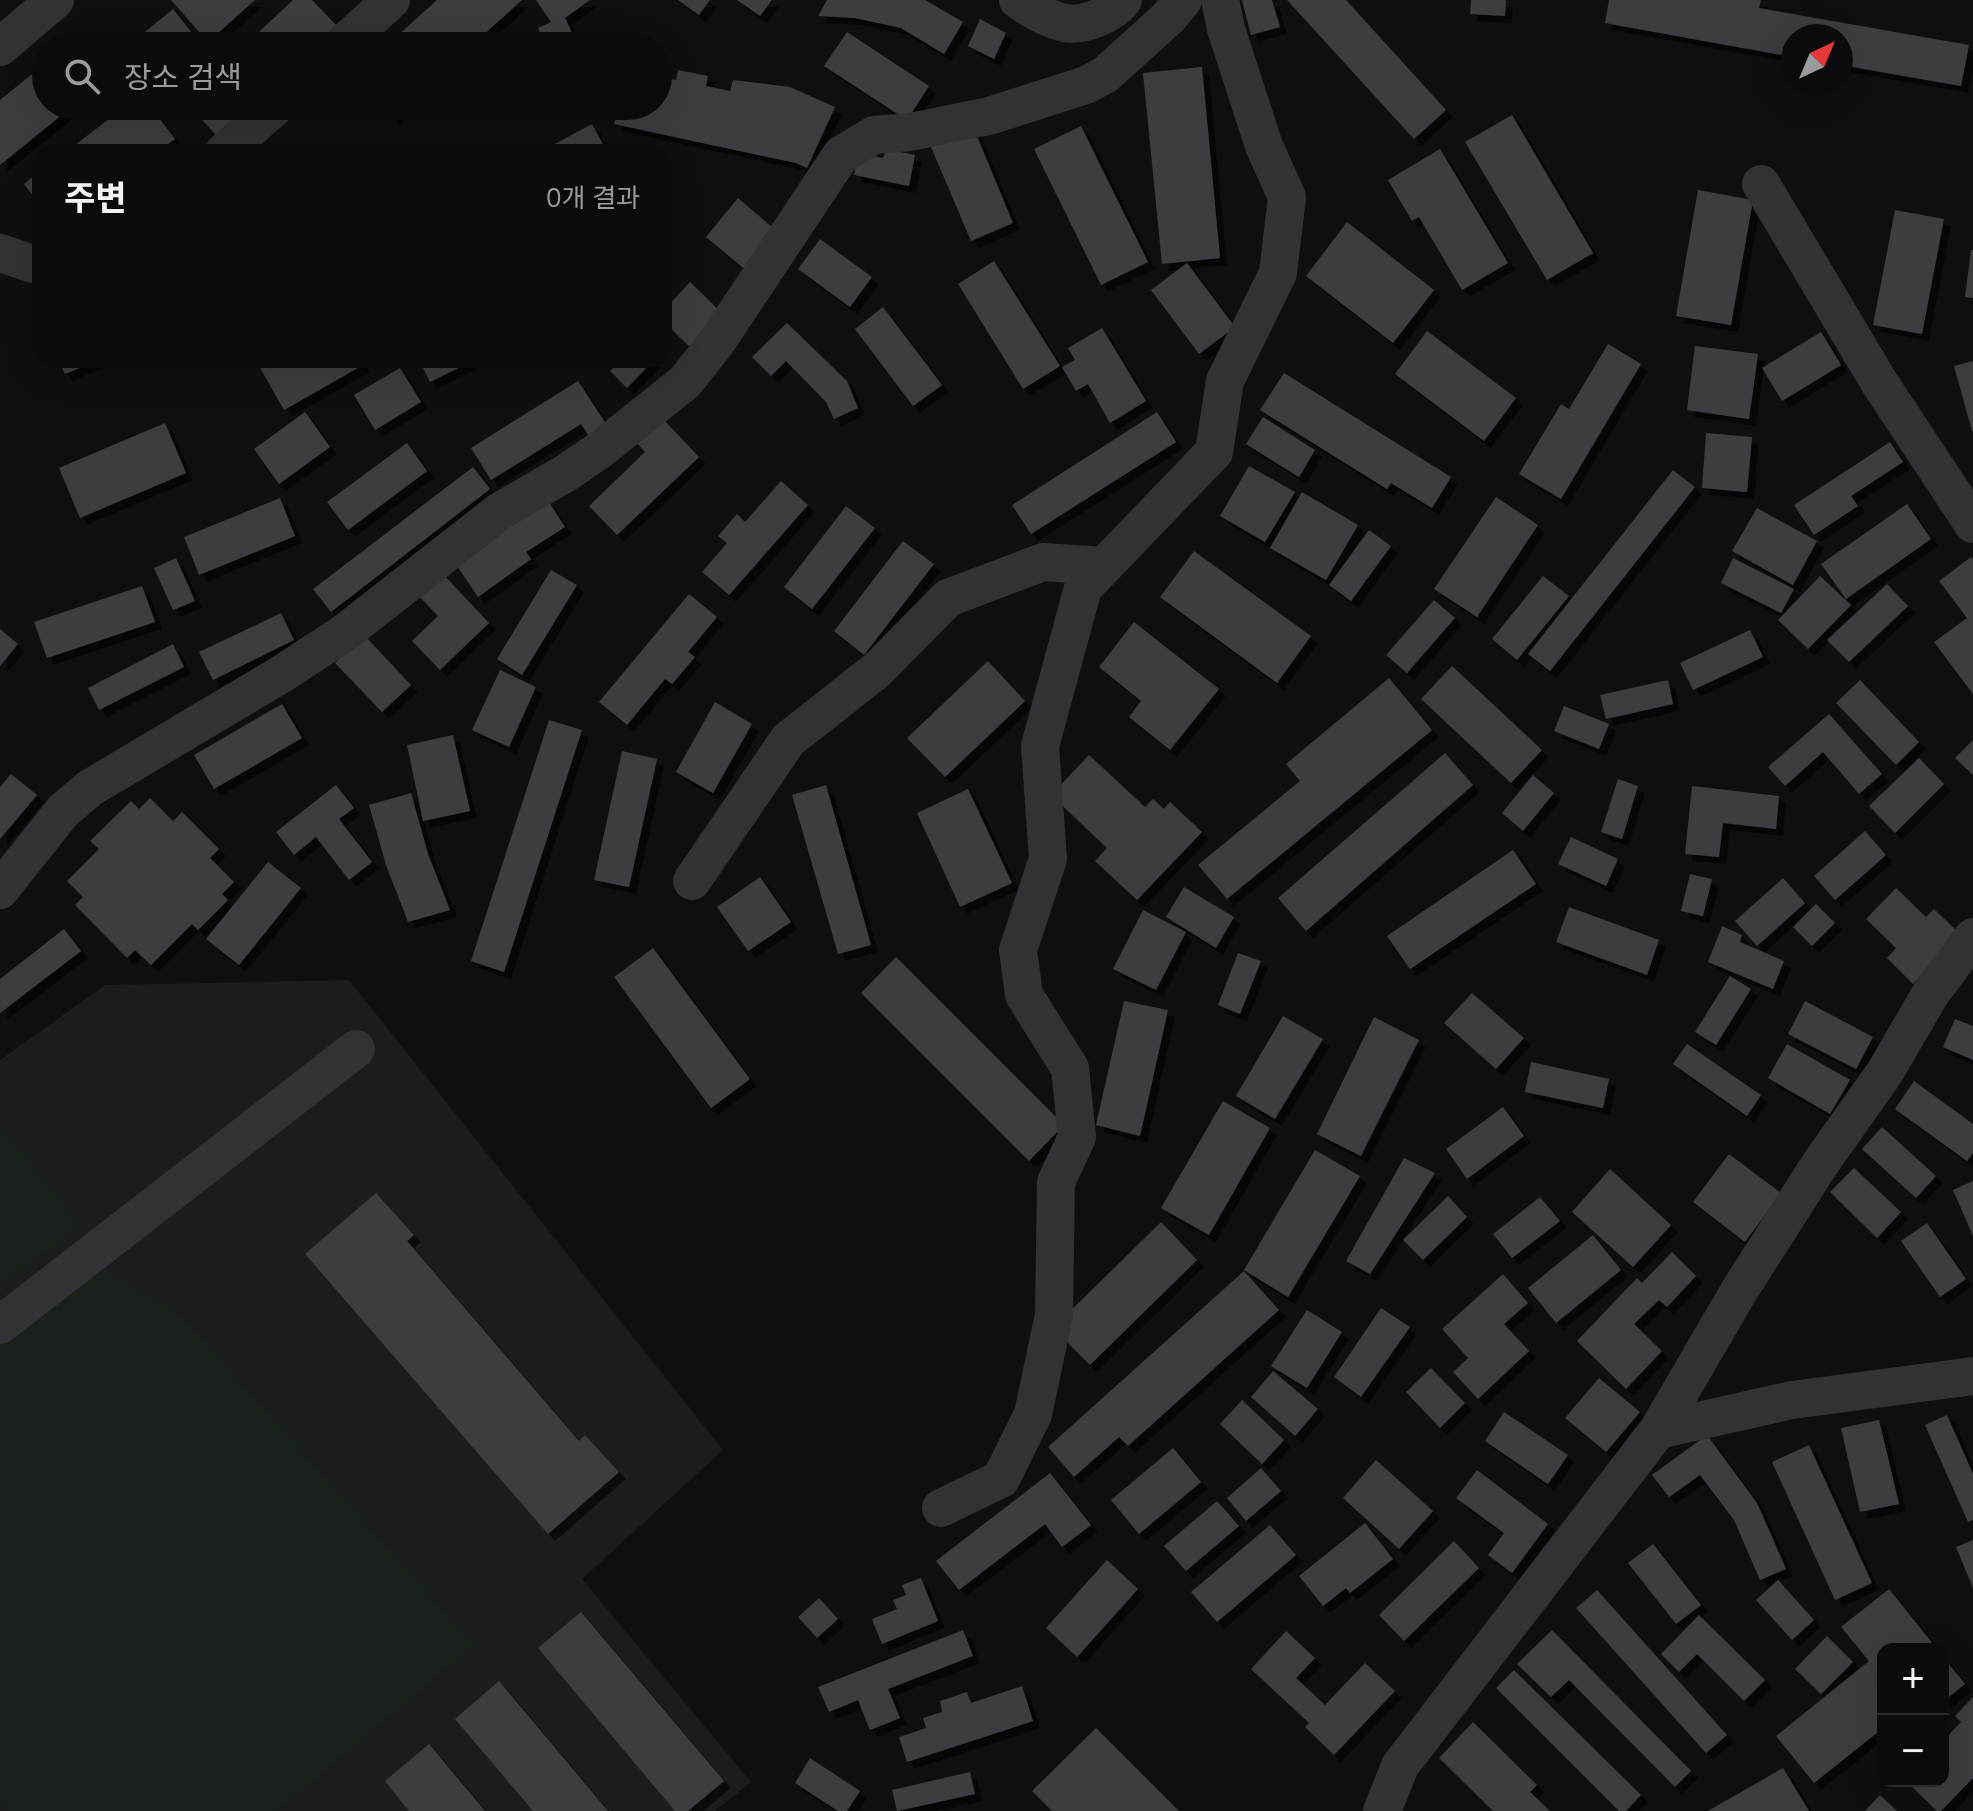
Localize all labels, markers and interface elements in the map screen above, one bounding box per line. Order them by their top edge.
north arrow [1781,24,1853,96]
search box [32,32,672,120]
icon: search [60,54,104,98]
text: 장소 검색 [124,58,242,99]
text: 주변 [64,176,127,222]
text: 0개 결과 [546,181,640,216]
map controls [1877,1643,1949,1787]
button: + [1877,1643,1949,1715]
button: − [1877,1715,1949,1787]

